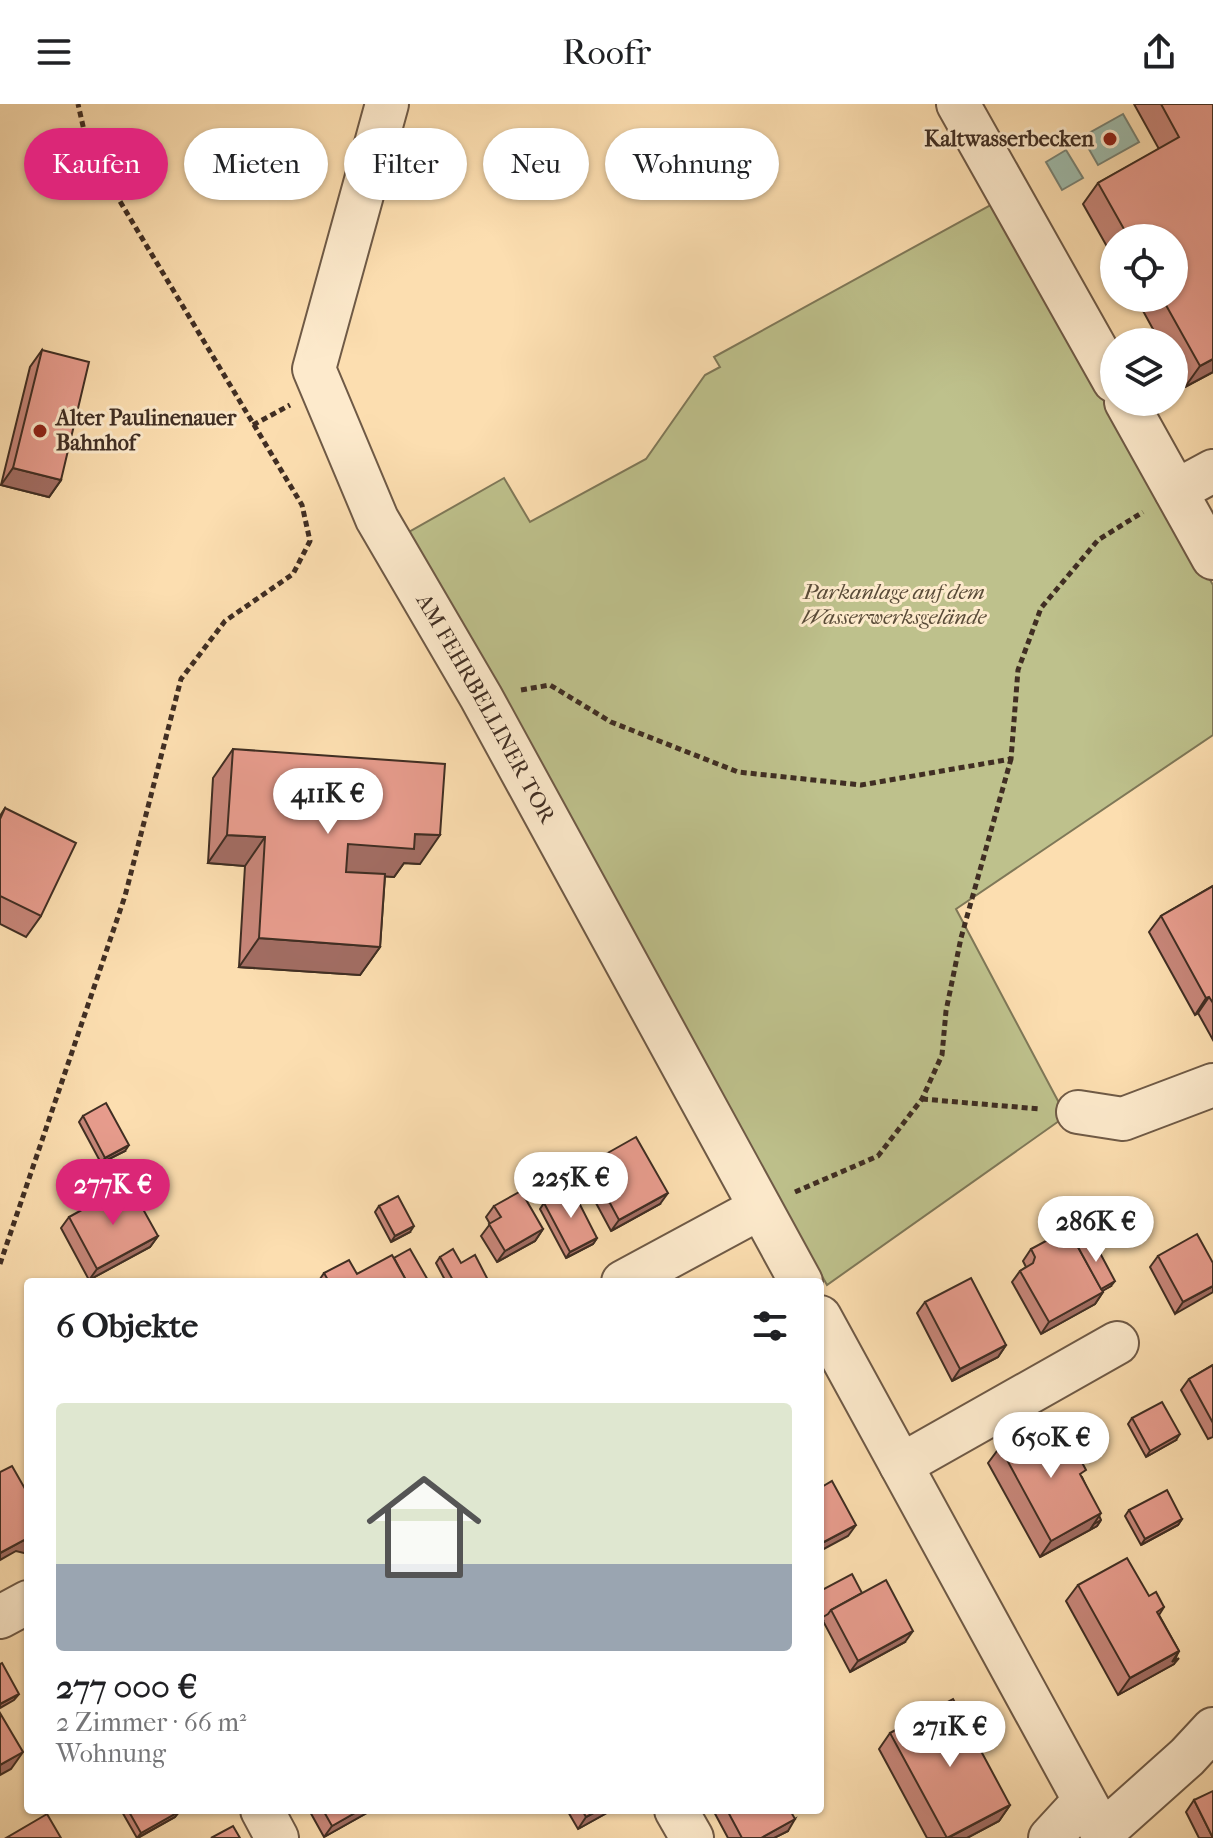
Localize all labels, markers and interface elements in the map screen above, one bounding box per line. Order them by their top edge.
icon: menu [32,30,76,74]
icon: share [1137,30,1181,74]
text: Roofr [562,31,651,73]
place label: Kaltwasserbecken [924,126,1094,152]
chip: Kaufen [24,128,168,200]
chip: Mieten [184,128,328,200]
chip: Filter [344,128,467,200]
chip: Neu [483,128,589,200]
chip: Wohnung [605,128,779,200]
marker: Kaltwasserbecken [1101,130,1119,148]
map controls [1100,224,1188,416]
button: locate [1100,224,1188,312]
button: layers [1100,328,1188,416]
place label: Alter Paulinenauer Bahnhof [54,405,237,456]
marker: Alter Paulinenauer Bahnhof [31,422,49,440]
park label: Parkanlage auf dem Wasserwerksgelände [802,579,988,630]
street label: AM FEHRBELLINER TOR [410,588,561,829]
pin: 411K € [263,768,393,836]
text: 411K € [291,778,365,809]
pin: 225K € [506,1152,636,1220]
pin: 277K € [48,1159,178,1227]
text: 225K € [532,1162,610,1193]
text: 277K € [74,1169,152,1200]
pin: 286K € [1031,1196,1161,1264]
text: 286K € [1056,1206,1136,1237]
icon: filters [748,1304,792,1348]
text: 6 Objekte [56,1306,198,1346]
pin: 650K € [986,1412,1116,1480]
text: 650K € [1011,1422,1091,1453]
icon: home [352,1455,496,1599]
text: 277 000 € [56,1667,197,1707]
pin: 271K € [885,1701,1015,1769]
text: 2 Zimmer · 66 m² [56,1707,246,1738]
text: 271K € [912,1711,988,1742]
text: Wohnung [56,1738,166,1769]

